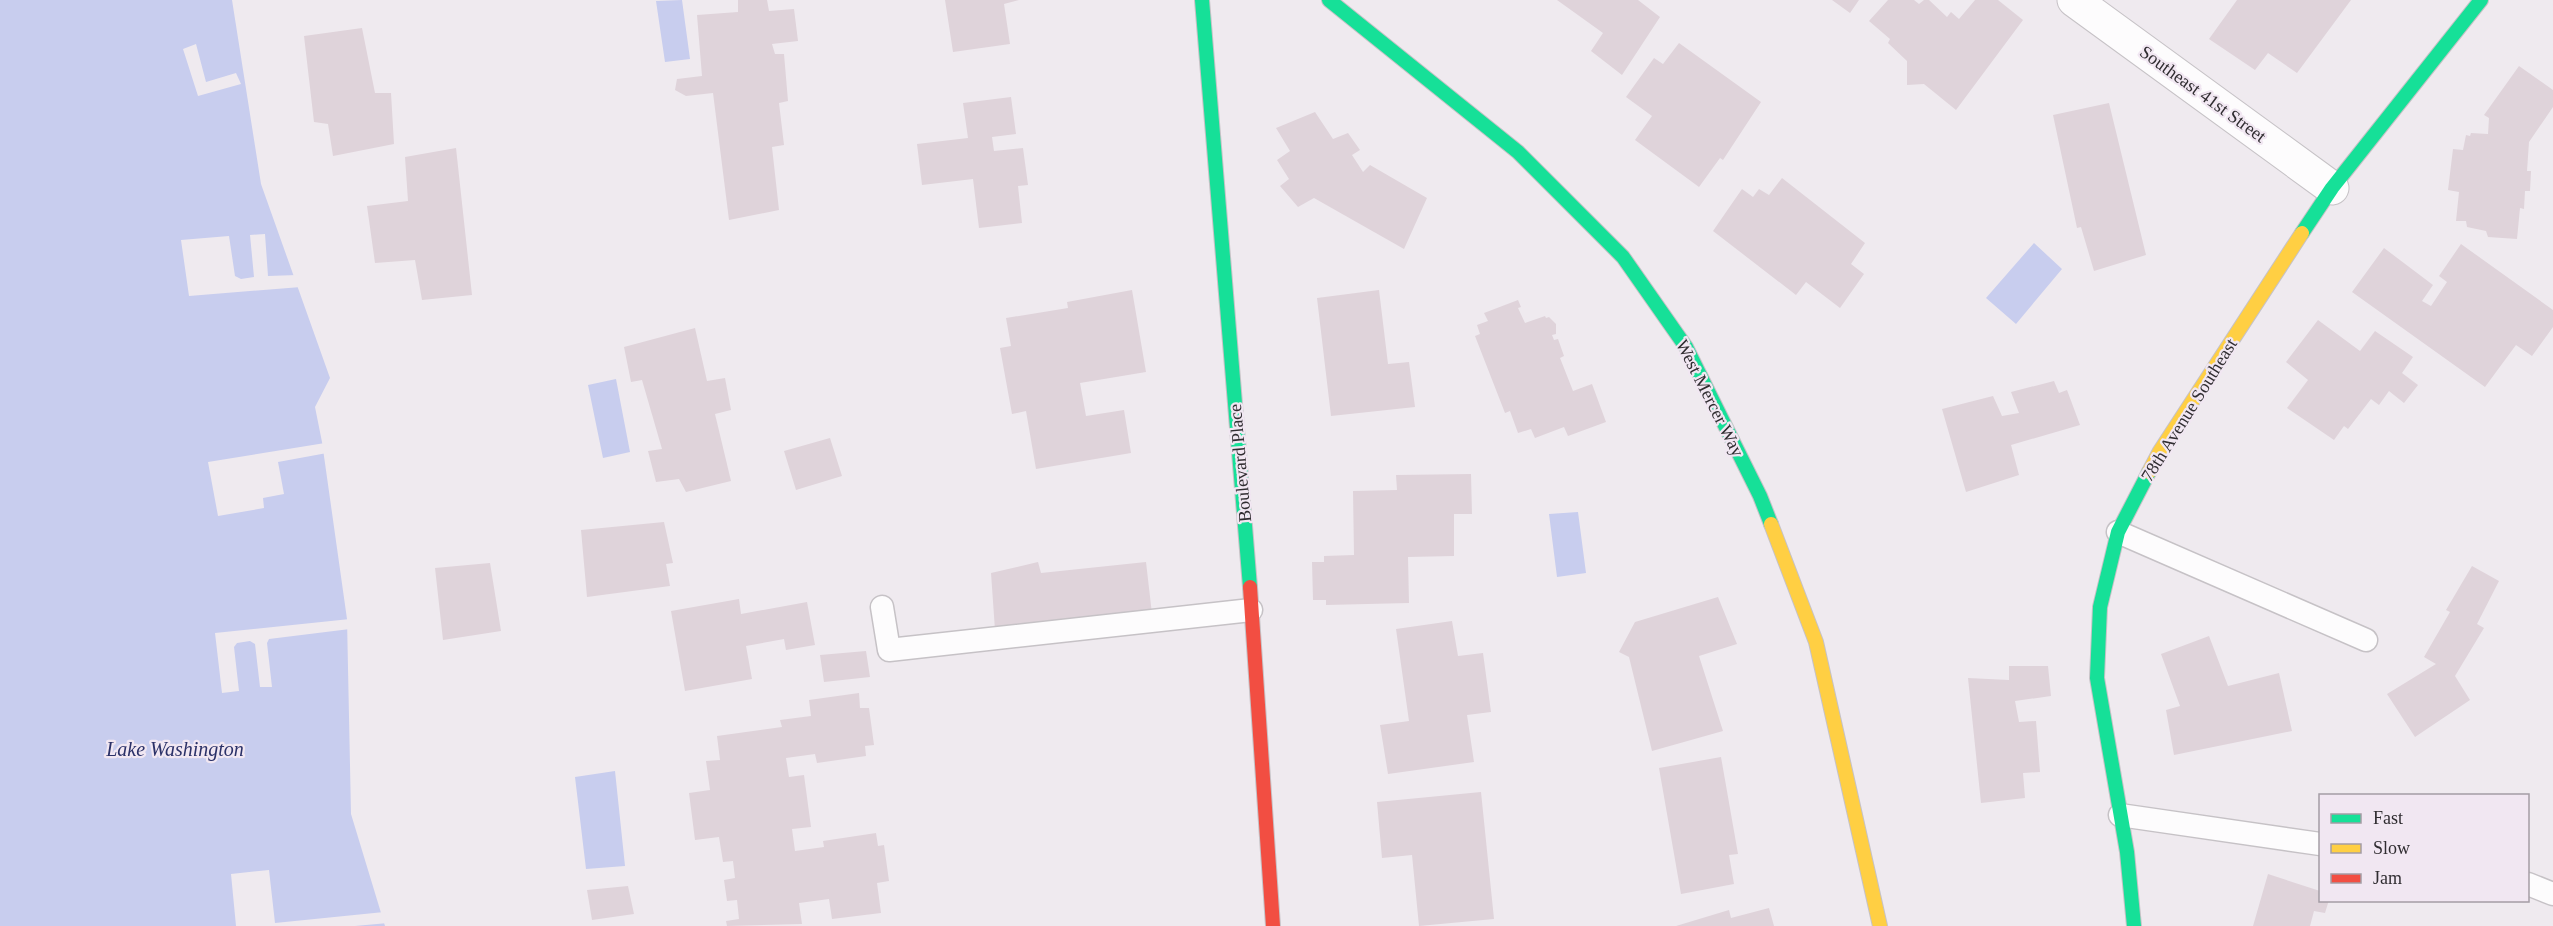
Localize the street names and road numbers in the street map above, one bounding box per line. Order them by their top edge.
street label: Southeast 41st Street [2136,42,2270,146]
street label: 78th Avenue Southeast [2137,335,2241,485]
street label: West Mercer Way [1672,336,1748,460]
street label: Boulevard Place [1225,403,1255,523]

